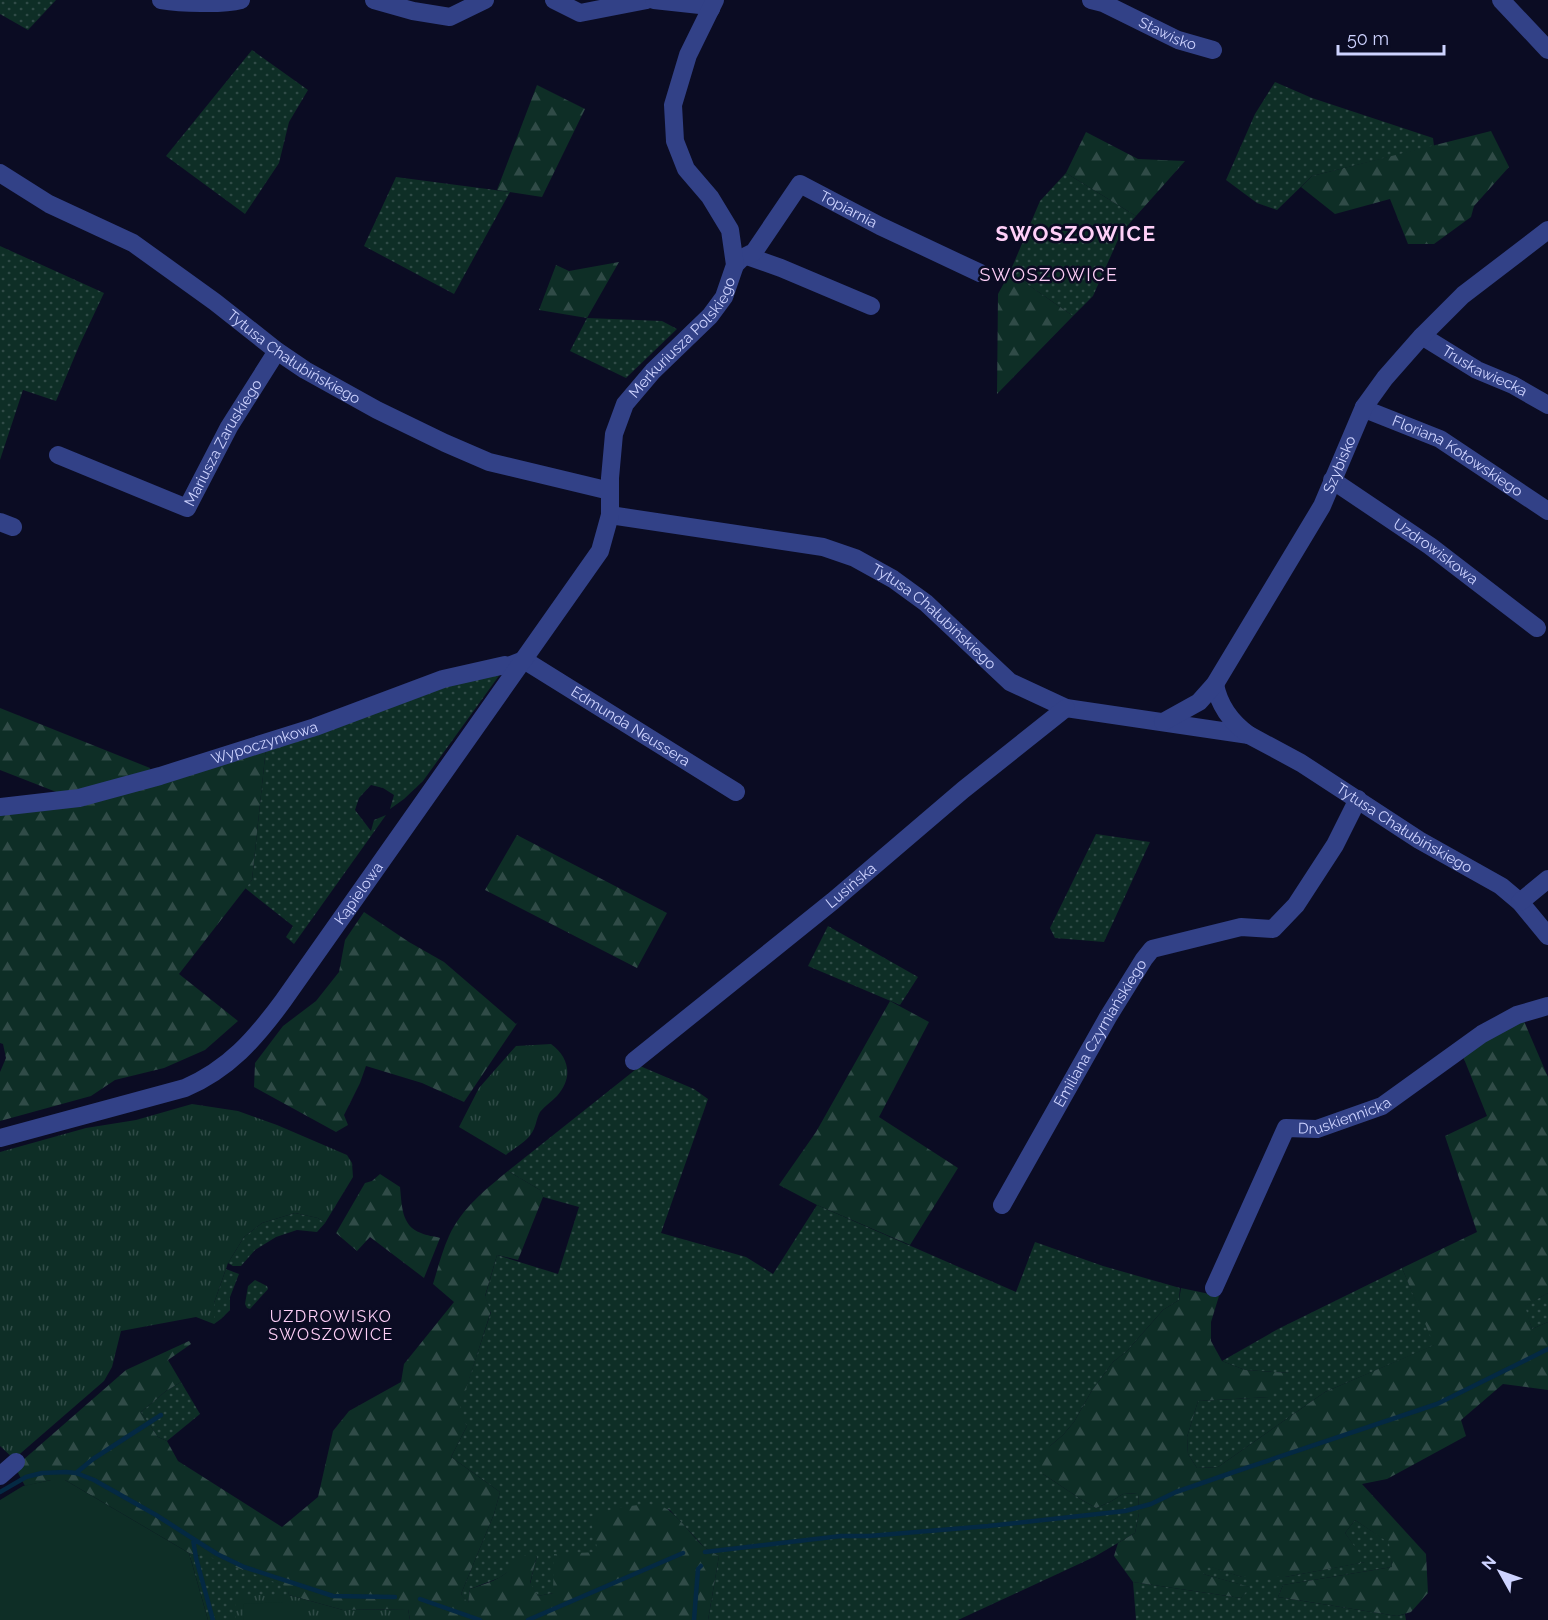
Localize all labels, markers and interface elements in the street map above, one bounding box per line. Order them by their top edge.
street label: Stawisko [1136,13,1198,54]
scale bar [1338,18,1444,56]
text: 50 m [1347,28,1389,49]
street label: Topiarnia [816,187,880,232]
district label: SWOSZOWICE [995,221,1157,246]
district label: SWOSZOWICE [979,264,1119,285]
street label: Merkuriusza Polskiego [625,275,739,402]
street label: Tytusa Chałubińskiego [224,306,363,408]
street label: Truskawiecka [1439,342,1531,400]
street label: Mariusza Zaruskiego [180,376,266,509]
street label: Floriana Kotowskiego [1389,412,1526,501]
street label: Szybisko [1319,433,1360,496]
street label: Uzdrowiskowa [1390,515,1482,589]
street label: Tytusa Chałubińskiego [869,560,1000,673]
street label: Edmunda Neussera [568,682,693,770]
street label: Wypoczynkowa [209,718,320,768]
street label: Tytusa Chałubińskiego [1333,779,1475,877]
street label: Kąpielowa [331,859,387,928]
street label: Lusińska [822,859,880,912]
street label: Emiliana Czyrniańskiego [1050,956,1151,1110]
street label: Druskiennicka [1298,1093,1395,1139]
district label: UZDROWISKO SWOSZOWICE [268,1307,394,1344]
north arrow [1470,1542,1530,1602]
text: N [1478,1552,1500,1573]

